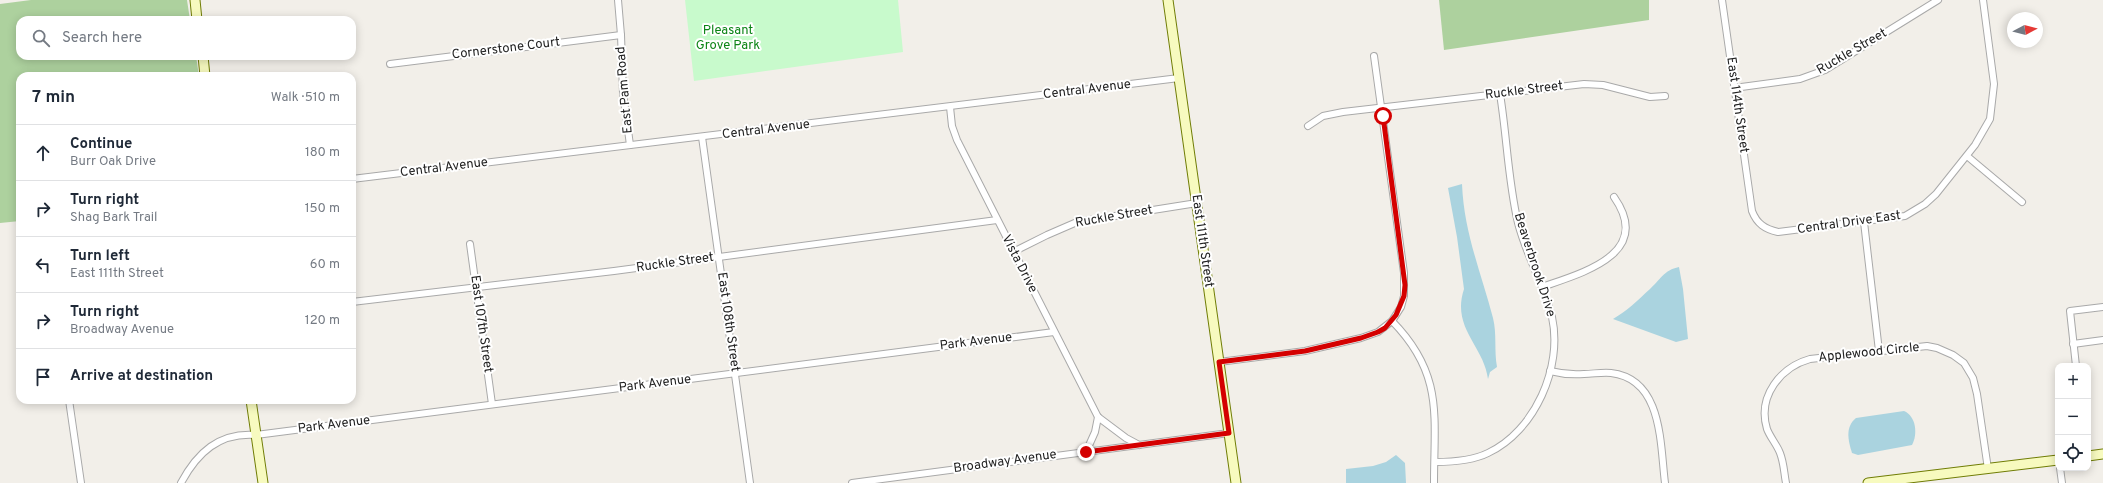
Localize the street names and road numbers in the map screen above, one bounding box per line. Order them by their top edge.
street label: Ruckle Street [1814,25,1890,79]
street label: Cornerstone Court [451,34,561,64]
street label: East Pam Road [613,46,637,134]
street label: East 114th Street [1722,56,1752,154]
street label: Central Avenue [1042,77,1132,103]
street label: Ruckle Street [1484,78,1564,104]
street label: Central Avenue [721,117,811,143]
street label: Central Avenue [399,155,489,181]
street label: East 111th Street [1188,193,1216,289]
street label: Ruckle Street [1074,202,1154,232]
street label: Central Drive East [1796,208,1902,238]
street label: Beaverbrook Drive [1510,211,1558,319]
street label: Vista Drive [998,232,1040,296]
street label: Ruckle Street [635,250,715,276]
street label: East 108th Street [713,271,743,373]
street label: East 107th Street [466,274,496,374]
street label: Park Avenue [939,330,1013,354]
street label: Applewood Circle [1818,340,1920,366]
street label: Park Avenue [618,372,692,396]
street label: Park Avenue [297,413,371,437]
street label: Broadway Avenue [952,447,1058,477]

